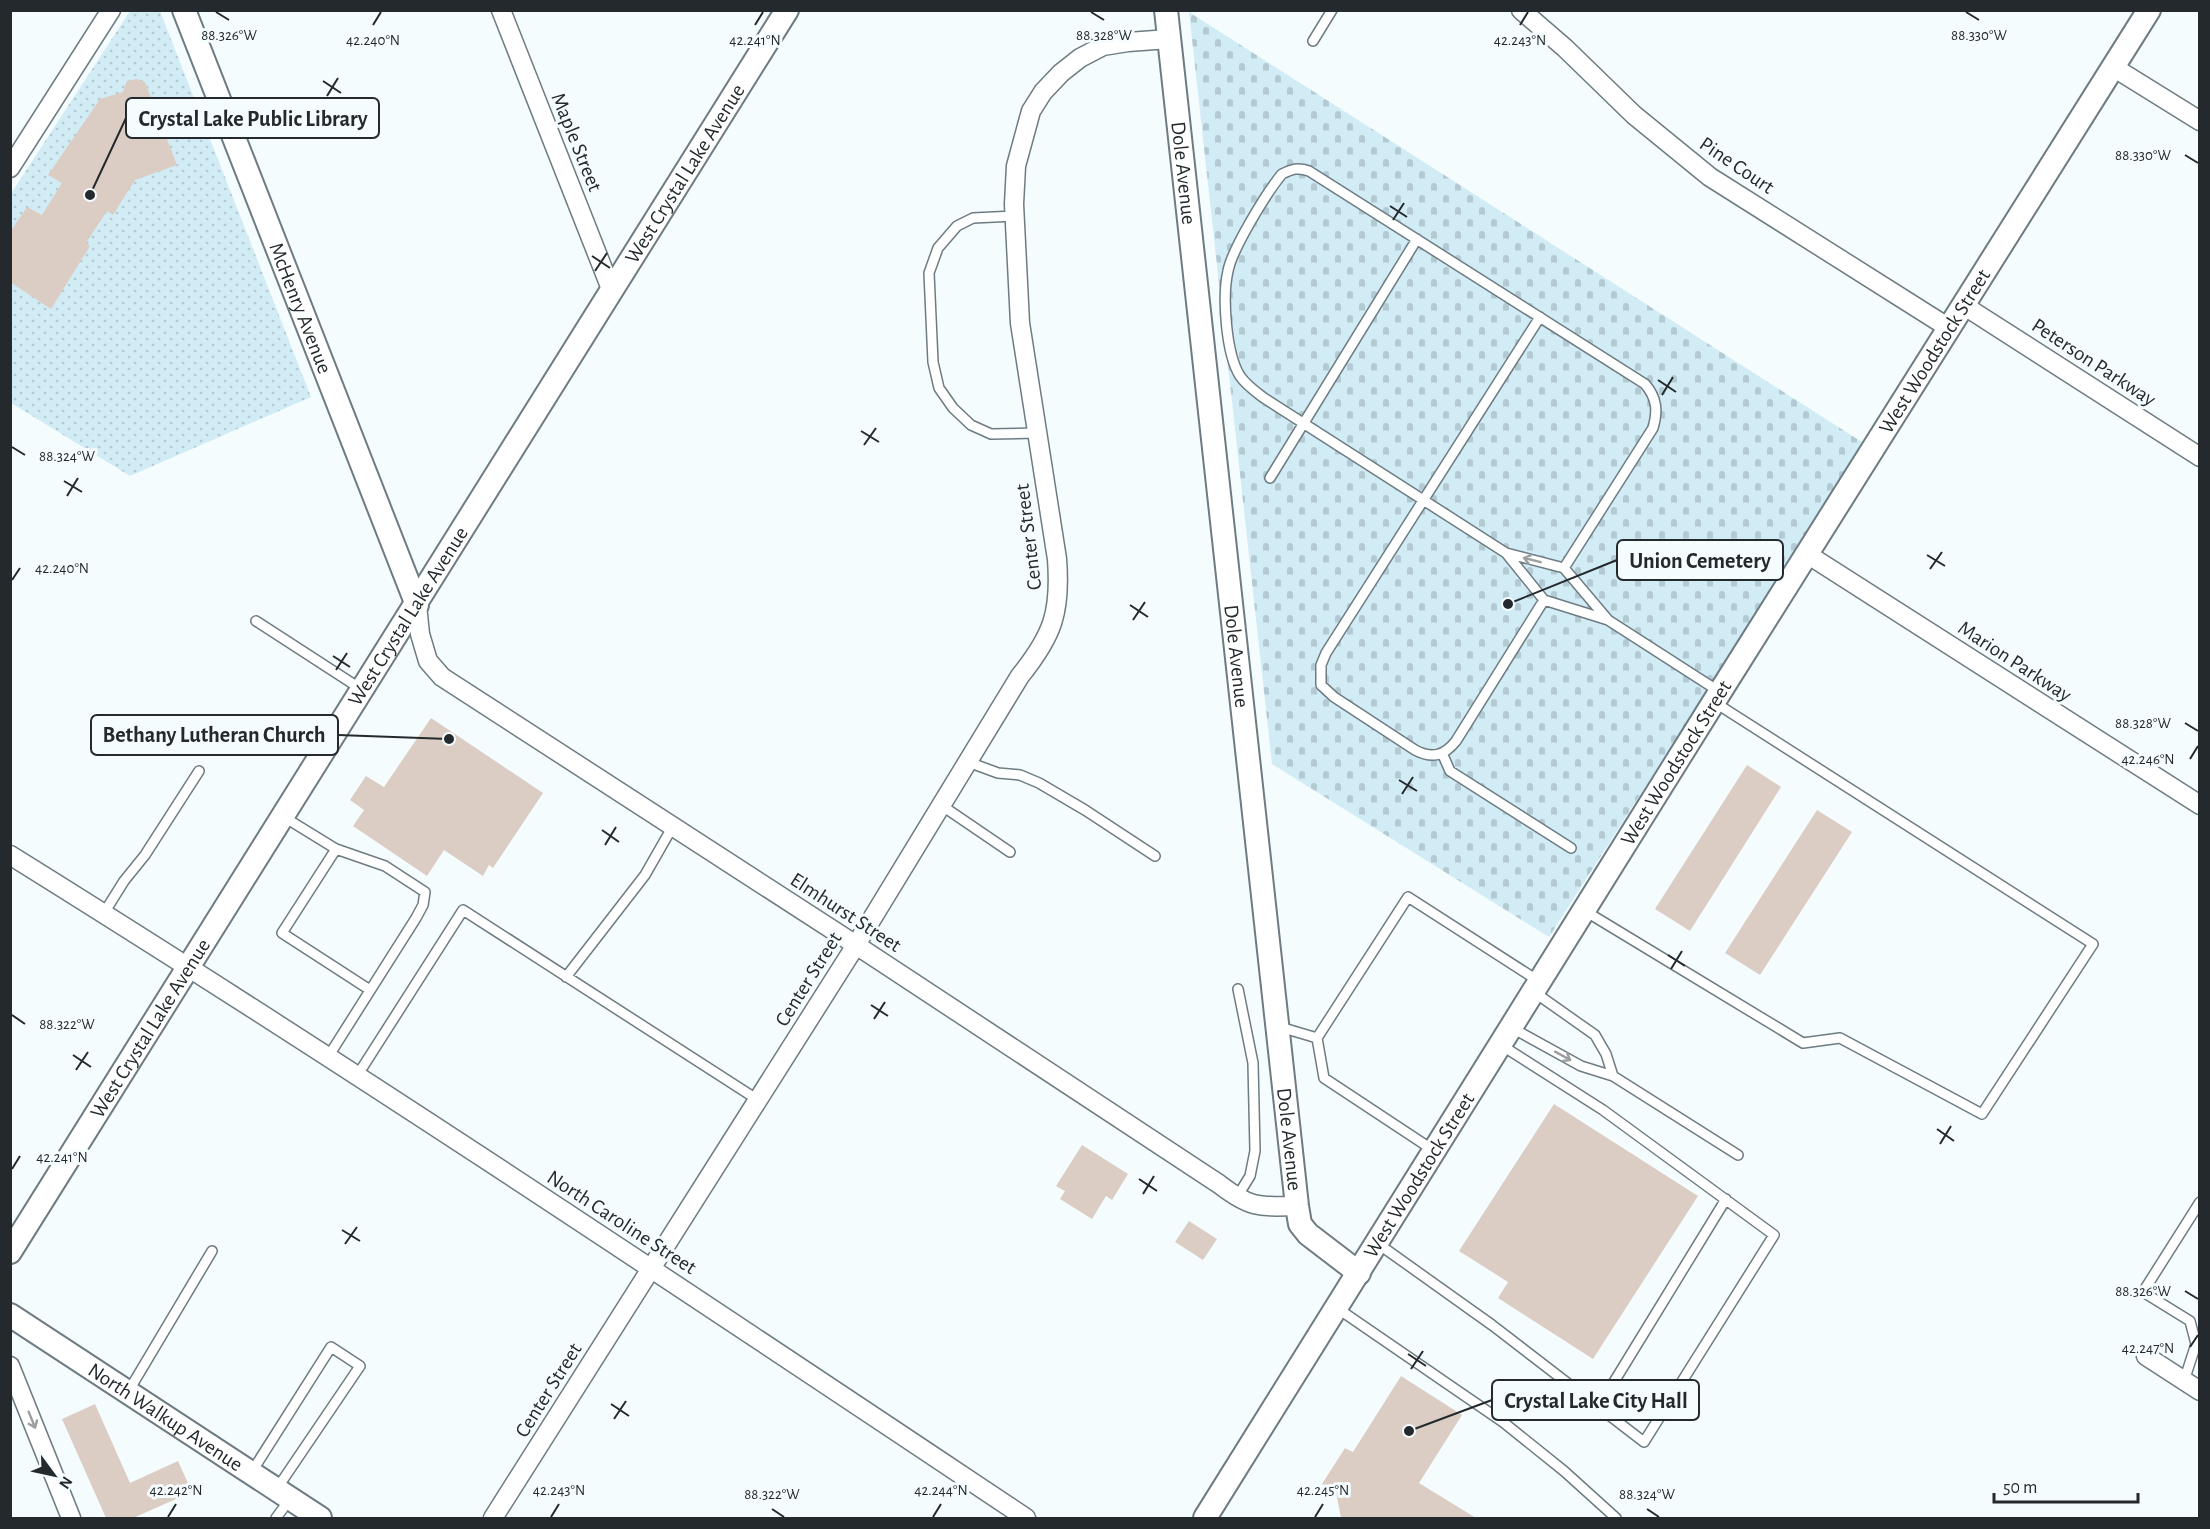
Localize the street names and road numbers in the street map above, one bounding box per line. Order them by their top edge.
street label: West Crystal Lake Avenue [621,81,749,267]
street label: Maple Street [547,90,606,195]
street label: Dole Avenue [1167,120,1199,226]
street label: Pine Court [1696,133,1778,198]
street label: McHenry Avenue [265,240,335,377]
street label: West Woodstock Street [1875,265,1994,437]
street label: Peterson Parkway [2028,315,2160,410]
street label: Center Street [1012,482,1045,591]
street label: West Crystal Lake Avenue [344,523,472,710]
street label: Dole Avenue [1220,604,1252,709]
street label: Marion Parkway [1954,617,2075,706]
street label: West Woodstock Street [1617,677,1736,849]
street label: Elmhurst Street [786,869,905,956]
street label: Center Street [771,928,846,1030]
street label: West Crystal Lake Avenue [87,935,214,1122]
street label: Dole Avenue [1273,1087,1305,1192]
street label: West Woodstock Street [1360,1089,1478,1262]
street label: North Caroline Street [543,1166,700,1279]
street label: Center Street [511,1339,586,1441]
street label: North Walkup Avenue [84,1359,246,1475]

